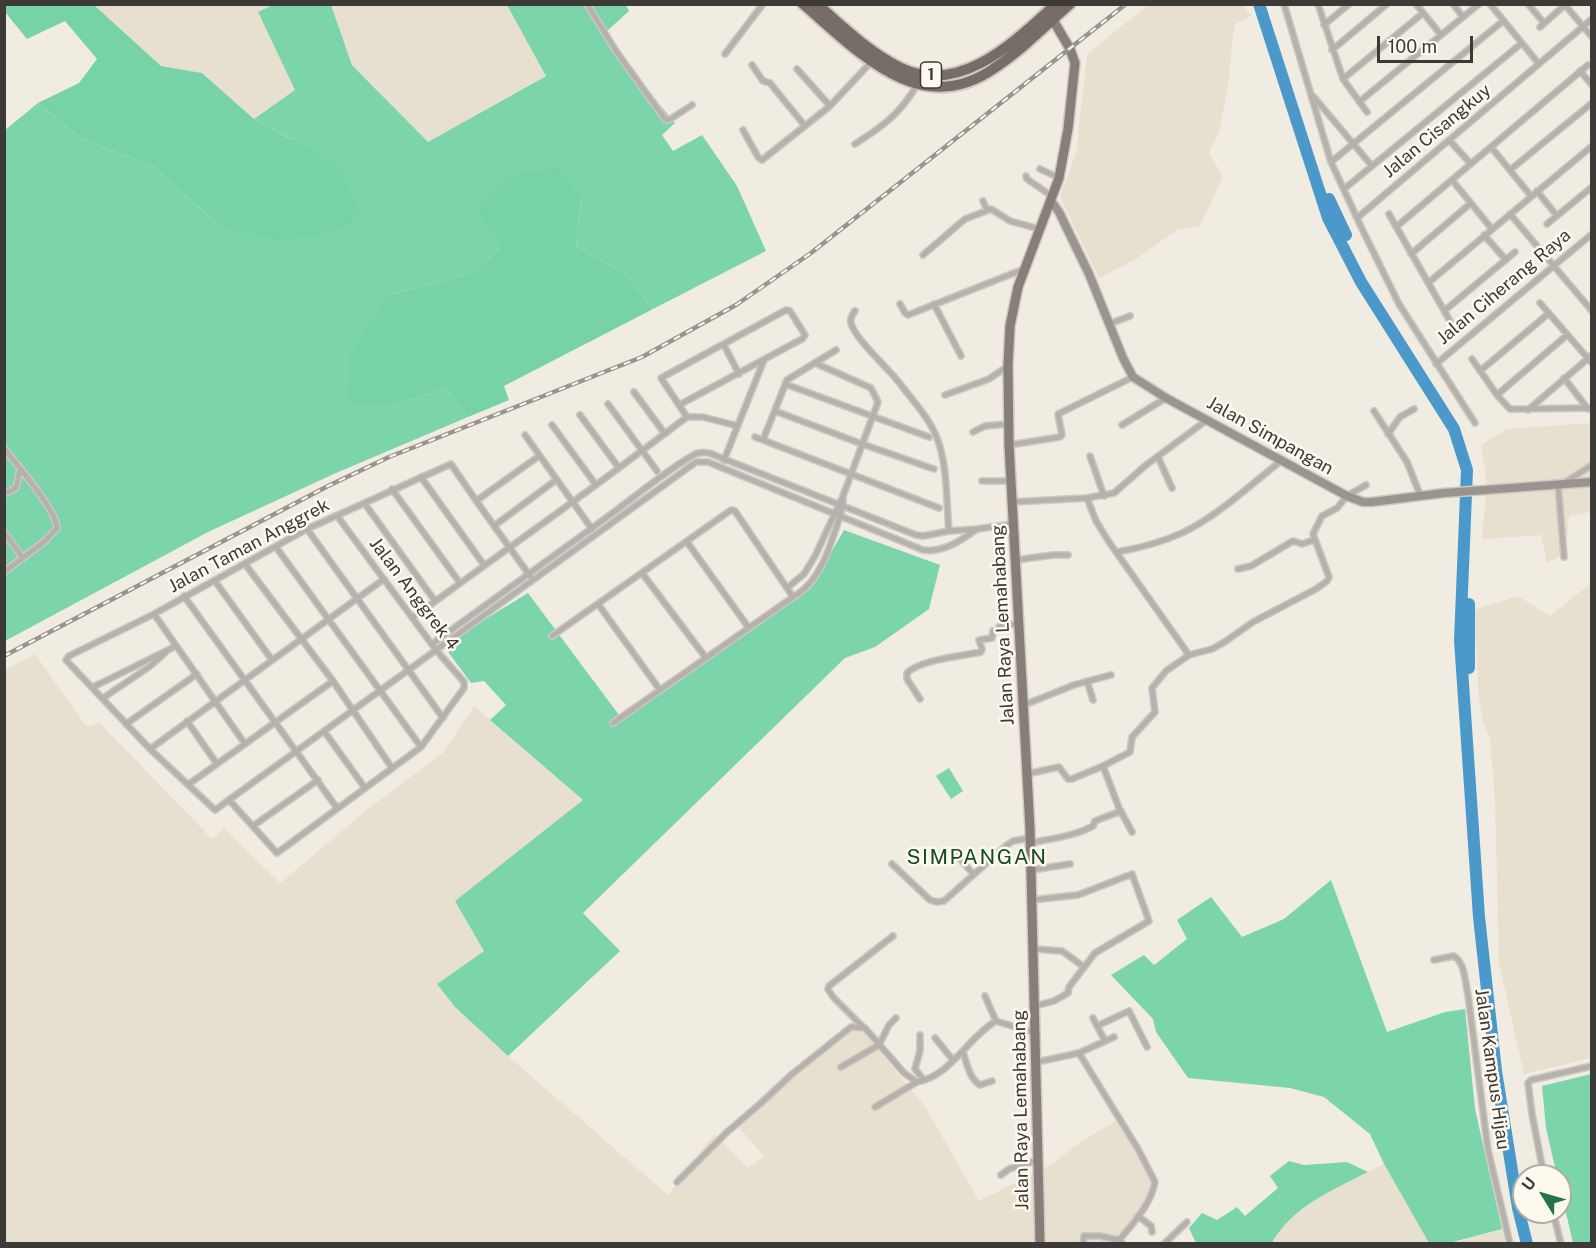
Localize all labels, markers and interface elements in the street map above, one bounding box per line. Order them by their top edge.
scale bar [1380,24,1476,62]
text: 100 m [1388,36,1437,57]
road number: 1 [920,62,942,88]
street label: Jalan Cisangkuy [1379,79,1495,183]
street label: Jalan Ciherang Raya [1433,225,1575,349]
street label: Jalan Simpangan [1203,392,1337,480]
street label: Jalan Taman Anggrek [165,494,333,598]
street label: Jalan Raya Lemahabang [987,524,1019,726]
street label: Jalan Anggrek 4 [365,533,463,655]
district label: SIMPANGAN [906,845,1048,871]
street label: Jalan Kampus Hijau [1470,987,1514,1151]
street label: Jalan Raya Lemahabang [1008,1010,1034,1210]
north arrow [1512,1164,1572,1224]
text: U [1518,1174,1540,1194]

